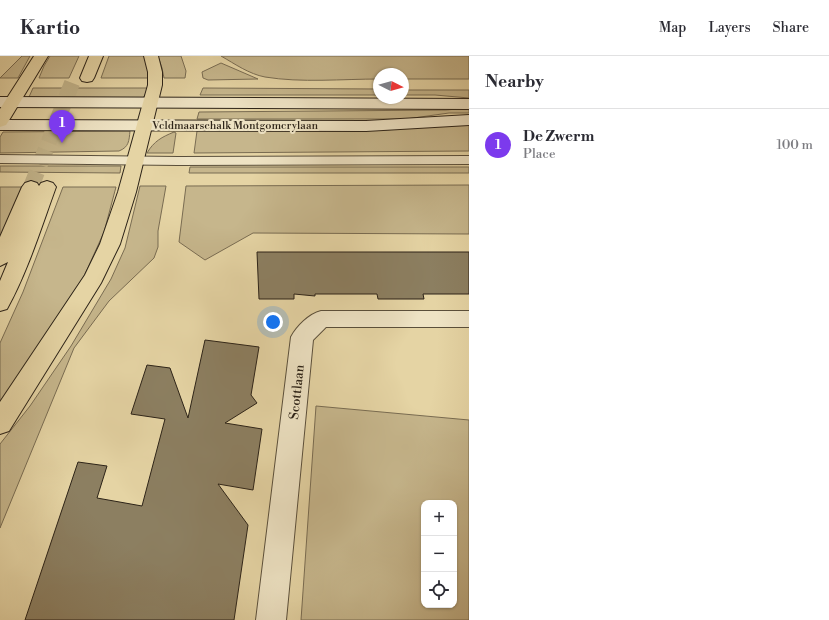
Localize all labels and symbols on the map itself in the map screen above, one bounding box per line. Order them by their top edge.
north arrow [373,68,409,104]
pin: 1 [49,110,75,143]
street label: Veldmaarschalk Montgomerylaan [151,119,318,133]
your location [263,312,283,332]
street label: Scottlaan [286,364,308,420]

